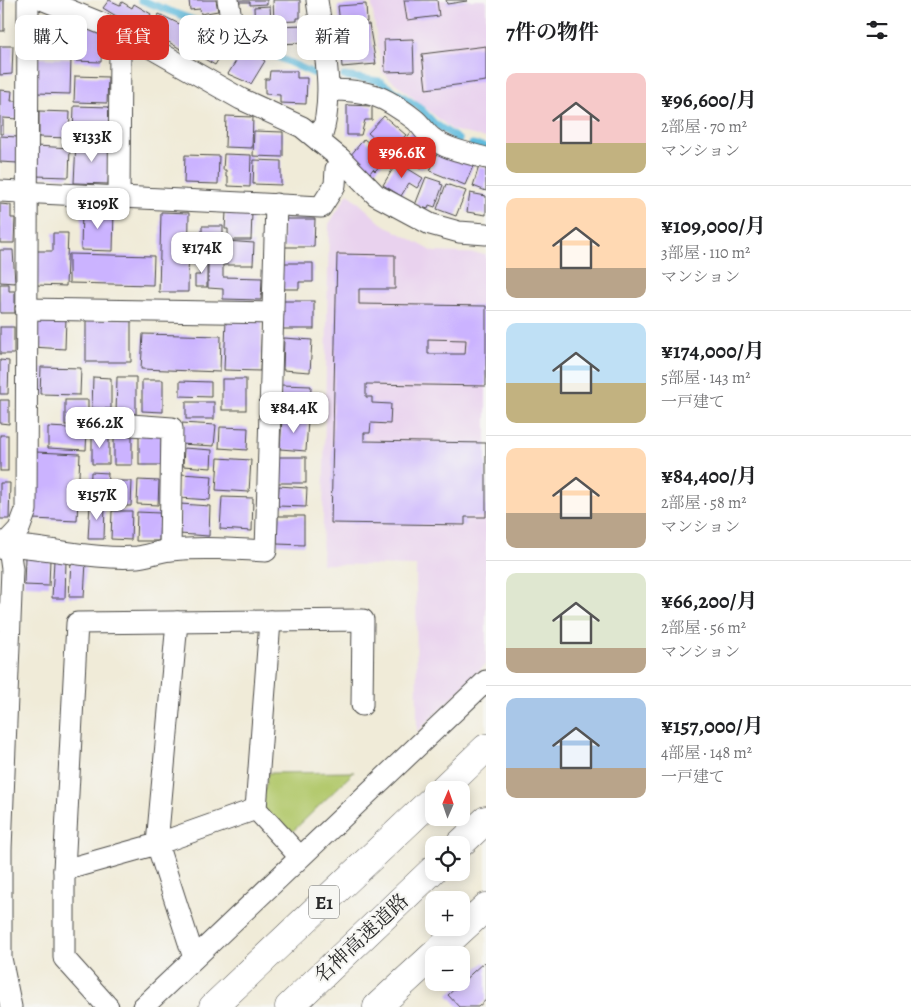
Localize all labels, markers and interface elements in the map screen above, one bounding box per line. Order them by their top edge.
chip: 購入 [15,15,87,60]
chip: 賃貸 [97,15,169,60]
chip: 絞り込み [179,15,287,60]
chip: 新着 [297,15,369,60]
icon: filters [863,16,891,44]
text: 7件の物件 [506,18,599,46]
text: ¥96,600/月 [661,86,757,114]
icon: home [546,93,606,153]
text: 2部屋 · 70 m² [661,116,747,138]
pin: ¥133K [57,120,127,163]
text: ¥133K [72,126,112,148]
pin: ¥96.6K [361,136,443,179]
text: マンション [661,140,740,162]
text: ¥96.6K [379,142,425,164]
pin: ¥109K [63,188,133,230]
text: ¥109K [78,193,118,215]
text: ¥109,000/月 [661,212,766,240]
icon: home [546,218,606,278]
pin: ¥174K [167,232,237,274]
text: ¥174K [182,237,222,259]
text: 3部屋 · 110 m² [661,242,750,264]
text: マンション [661,266,740,288]
text: ¥174,000/月 [661,337,765,365]
icon: home [546,343,606,403]
text: 5部屋 · 143 m² [661,367,751,389]
text: 一戸建て [661,391,725,413]
pin: ¥84.4K [253,392,335,434]
text: ¥84.4K [271,397,317,419]
pin: ¥66.2K [59,406,141,449]
text: ¥66.2K [77,412,123,434]
text: ¥84,400/月 [661,462,758,490]
icon: home [546,468,606,528]
pin: ¥157K [62,478,132,521]
text: ¥157K [77,484,117,506]
text: 2部屋 · 58 m² [661,492,747,514]
text: マンション [661,516,740,538]
text: ¥66,200/月 [661,587,758,615]
icon: home [546,593,606,653]
text: 2部屋 · 56 m² [661,617,746,639]
text: マンション [661,641,740,663]
text: ¥157,000/月 [661,712,764,740]
icon: home [546,718,606,778]
text: 4部屋 · 148 m² [661,742,752,764]
text: 一戸建て [661,766,725,788]
north arrow [425,781,470,826]
map controls [425,781,470,991]
button: locate [425,836,470,881]
road number: E1 [309,886,339,919]
street label: 名神高速道路 [308,888,414,989]
button: + [425,891,470,936]
button: − [425,946,470,991]

